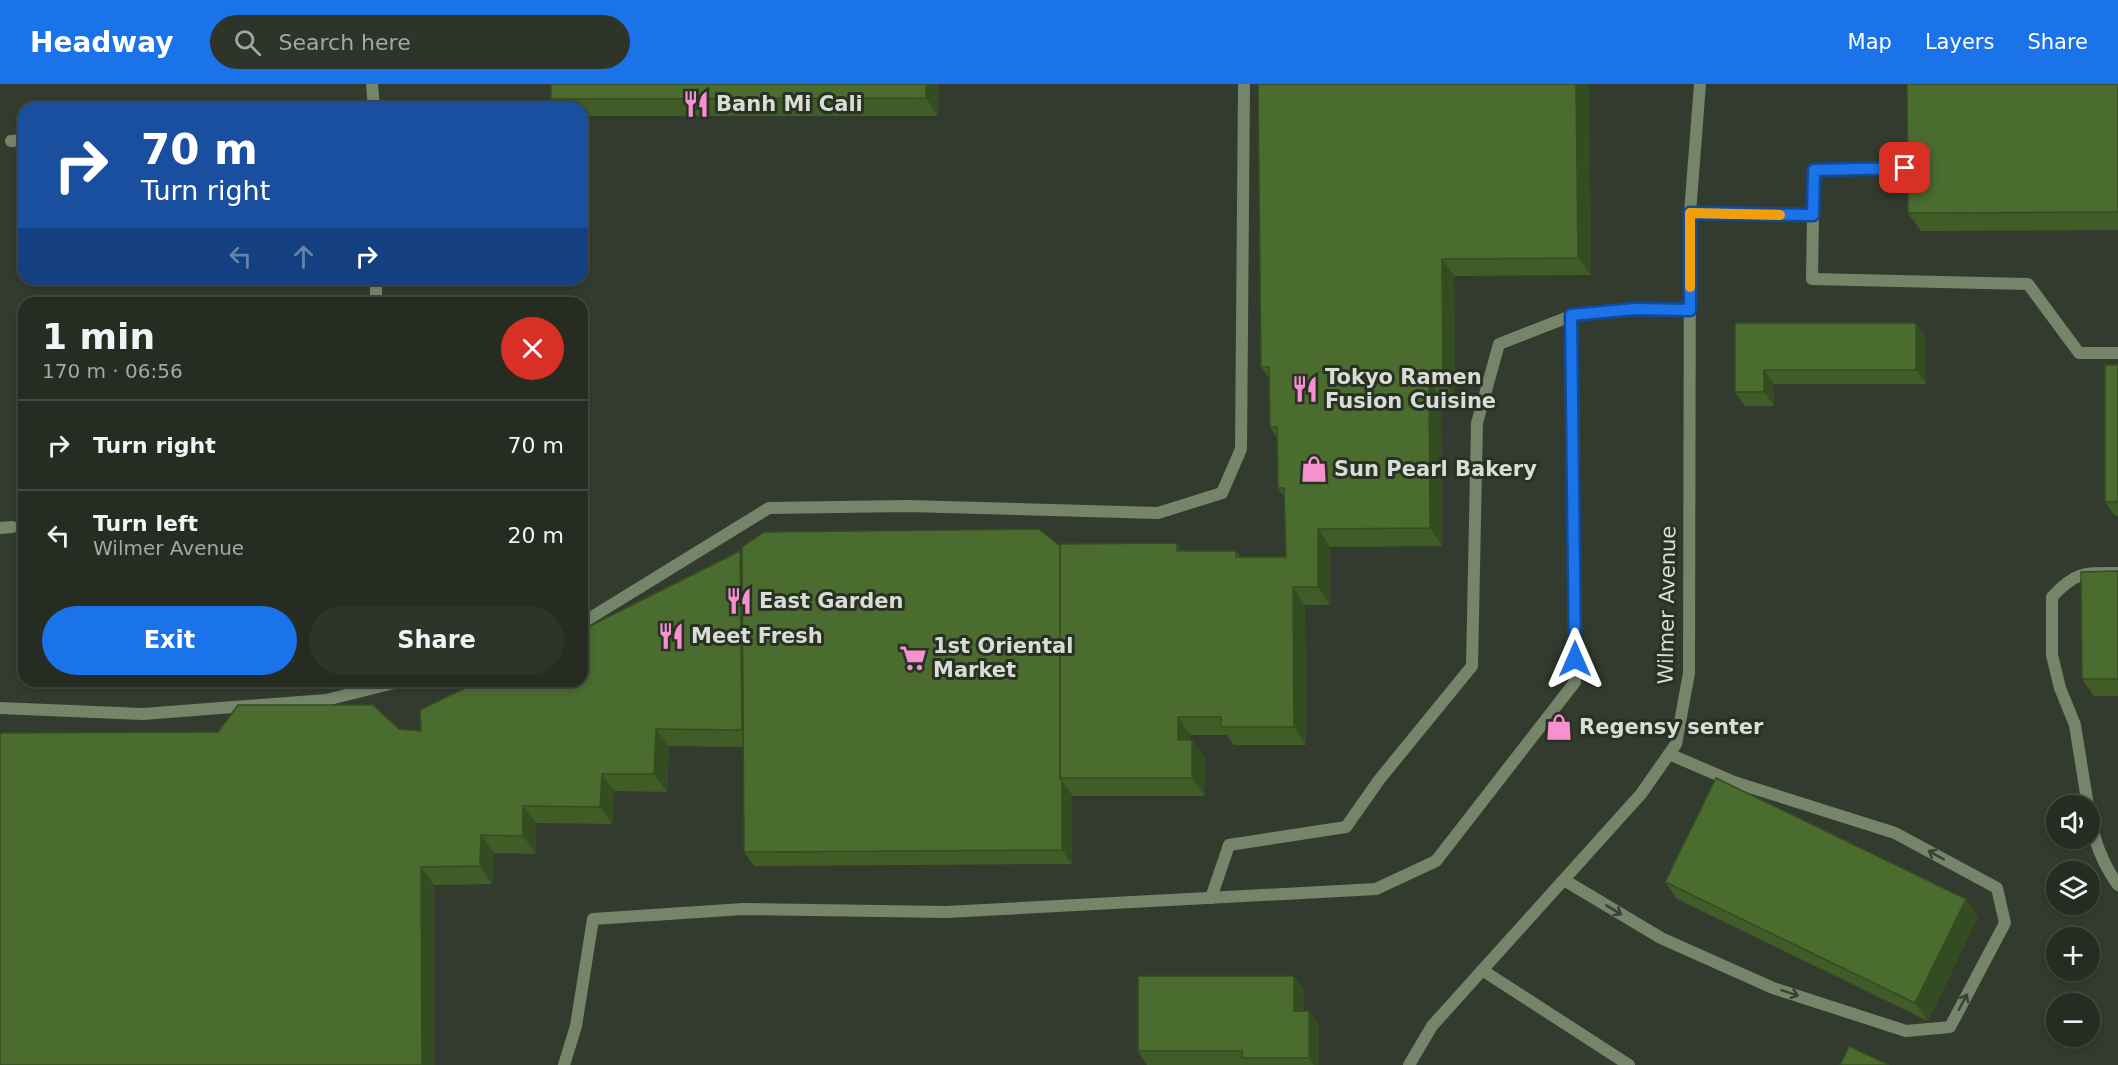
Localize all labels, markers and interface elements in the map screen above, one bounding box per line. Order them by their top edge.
search box [210,15,630,69]
text: Headway [30,26,174,59]
icon: search [231,26,264,59]
text: Search here [279,30,411,55]
text: Map [1848,30,1892,54]
text: Layers [1925,30,1994,54]
text: Share [2027,30,2088,54]
restaurant icon: Banh Mi Cali [681,89,711,119]
place label: Banh Mi Cali [716,92,863,116]
text: 70 m [141,125,258,174]
icon: right [42,126,120,204]
pin [1879,142,1930,193]
icon: arrive [1888,151,1921,184]
text: Turn right [141,175,270,206]
icon: left [224,240,257,273]
icon: ahead [287,240,320,273]
icon: right [350,240,383,273]
text: 1 min [42,316,155,357]
button: close [501,317,564,380]
text: 170 m · 06:56 [42,359,183,383]
place label: Tokyo Ramen Fusion Cuisine [1325,365,1496,413]
restaurant icon: Tokyo Ramen Fusion Cuisine [1290,374,1320,404]
icon: right [42,429,75,462]
text: Turn right [93,433,216,458]
text: 70 m [508,433,564,458]
shop icon: Sun Pearl Bakery [1299,454,1329,484]
place label: Sun Pearl Bakery [1334,457,1537,481]
text: Turn left [93,511,198,536]
icon: left [42,519,75,552]
text: 20 m [508,523,564,548]
street label: Wilmer Avenue [1654,525,1680,685]
text: Wilmer Avenue [93,536,244,560]
restaurant icon: East Garden [724,586,754,616]
place label: East Garden [759,589,903,613]
button: Exit [42,606,297,675]
button: Share [309,606,564,675]
restaurant icon: Meet Fresh [656,621,686,651]
place label: Meet Fresh [691,624,823,648]
position arrow [1543,627,1607,691]
place label: 1st Oriental Market [933,634,1073,682]
supermarket icon: 1st Oriental Market [898,643,928,673]
shop icon: Regensy senter [1544,712,1574,742]
place label: Regensy senter [1579,715,1764,739]
map controls [2046,795,2100,1047]
button: sound [2046,795,2100,849]
one-way arrow [1927,849,1945,860]
button: layers [2046,861,2100,915]
one-way arrow [1605,904,1622,916]
button: + [2046,927,2100,981]
one-way arrow [1780,988,1799,999]
button: − [2046,993,2100,1047]
one-way arrow [1958,994,1970,1012]

